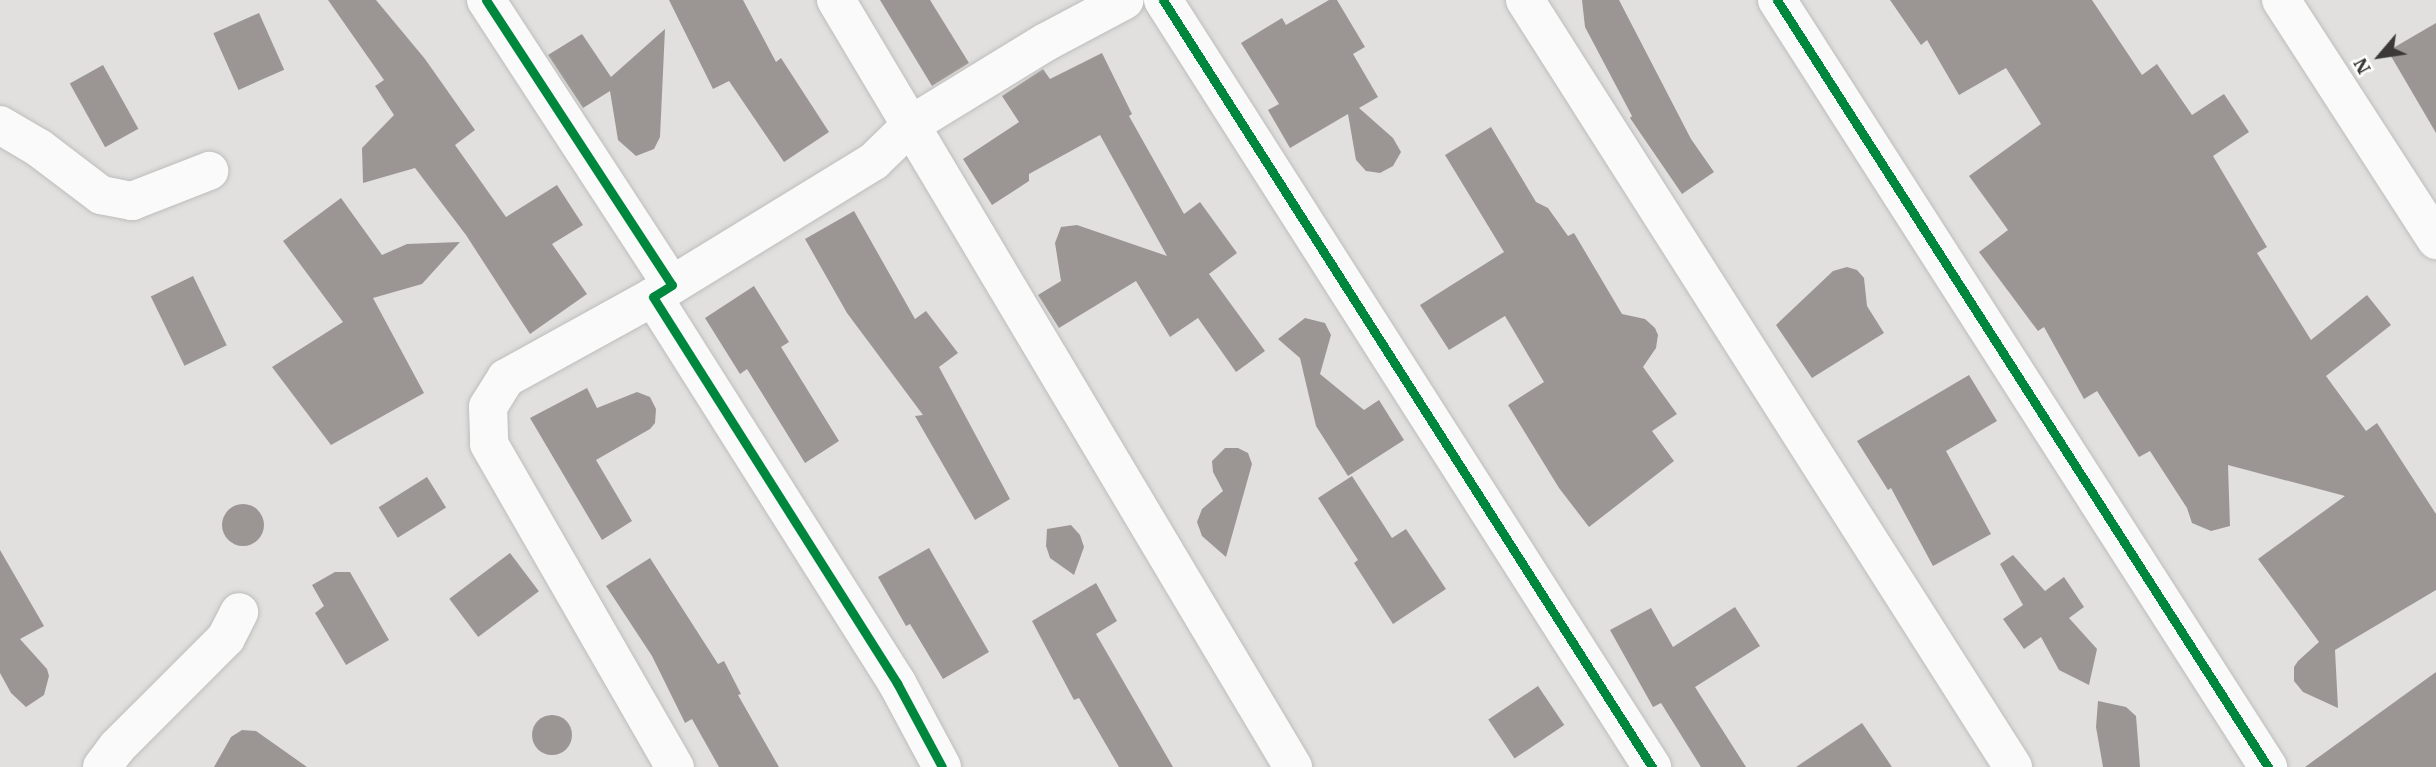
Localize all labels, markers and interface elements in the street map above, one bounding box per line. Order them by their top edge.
north arrow [2345,21,2415,91]
text: N [2347,54,2376,79]

